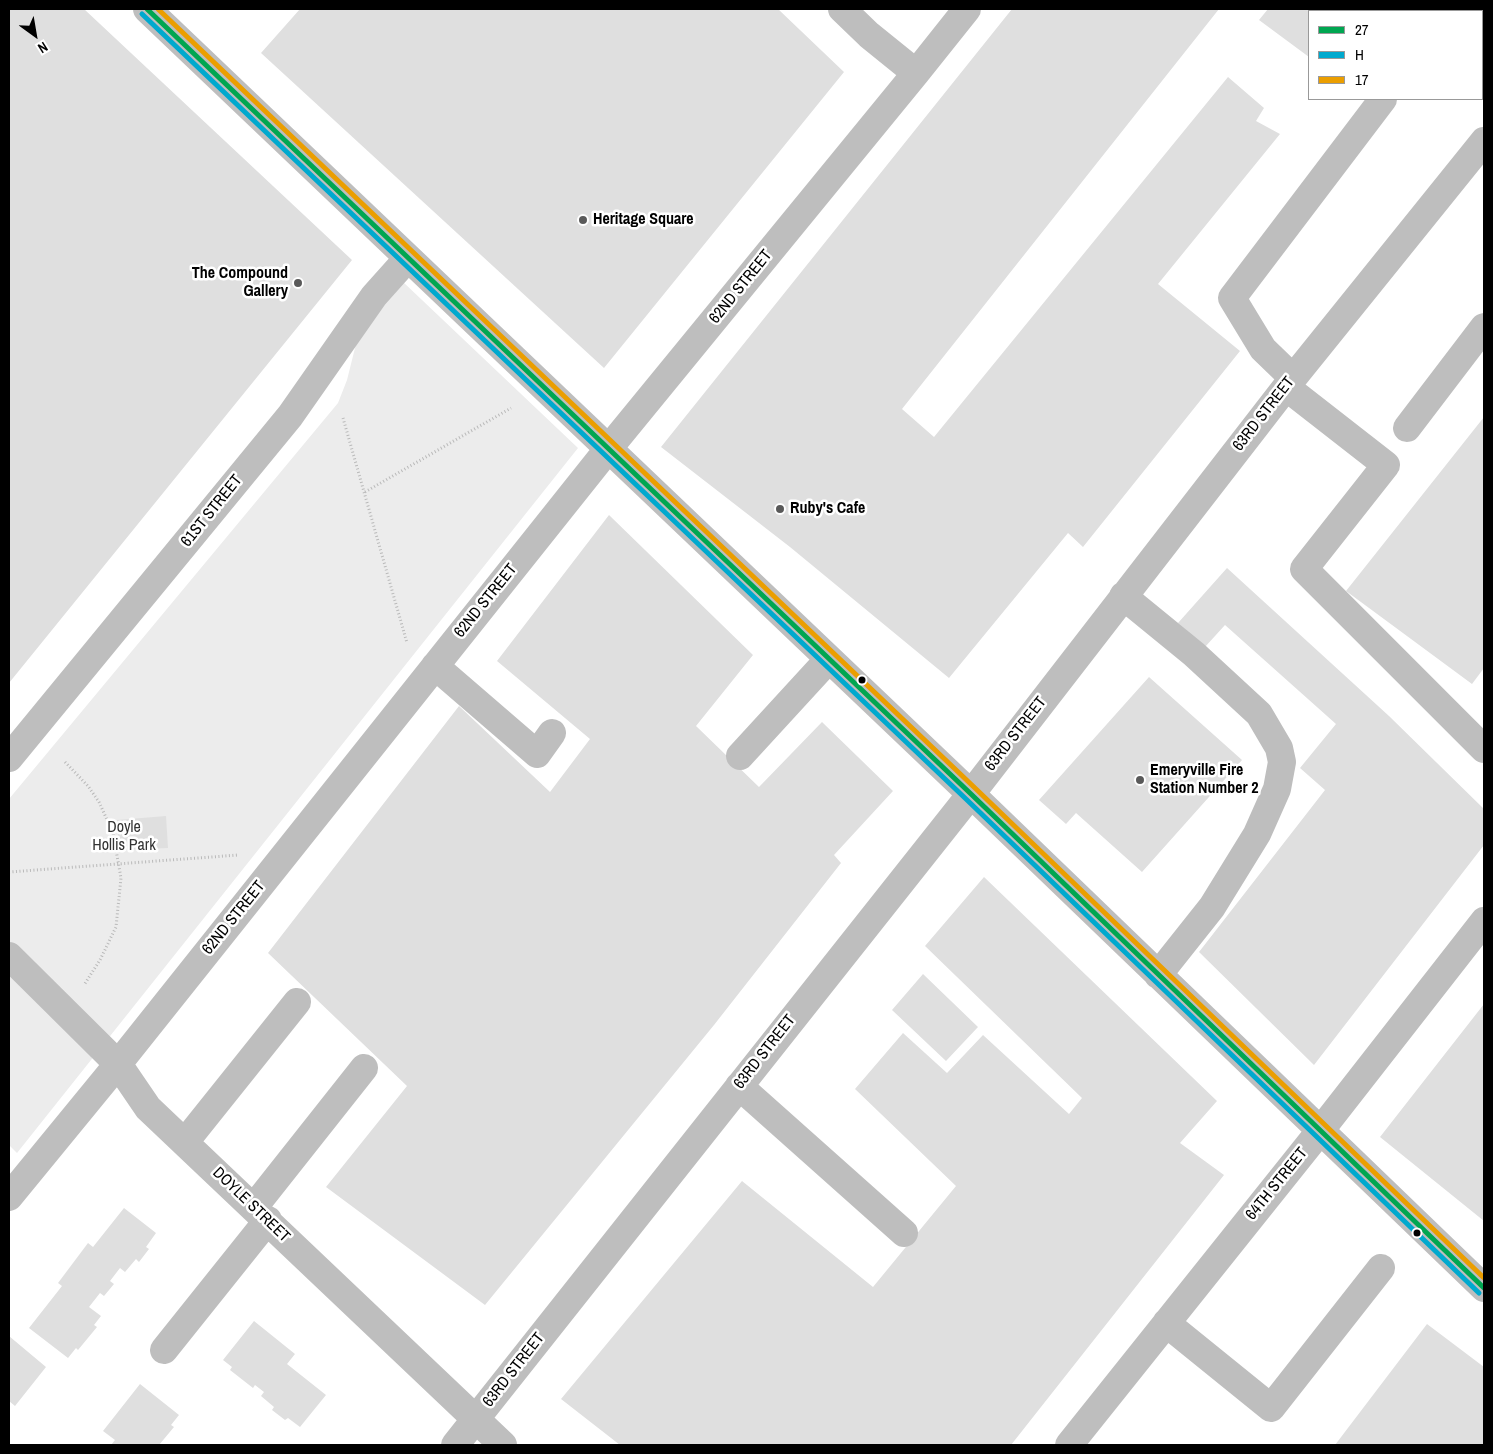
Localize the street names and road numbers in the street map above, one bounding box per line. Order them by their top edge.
street label: 62ND STREET [706,246,776,328]
street label: 63RD STREET [1229,373,1299,455]
street label: 61ST STREET [177,471,247,551]
street label: 62ND STREET [451,560,521,642]
street label: 63RD STREET [981,693,1051,775]
street label: 62ND STREET [199,877,269,959]
street label: 63RD STREET [730,1011,800,1093]
street label: 64TH STREET [1242,1144,1312,1224]
street label: DOYLE STREET [208,1163,294,1247]
street label: 63RD STREET [479,1329,549,1411]

